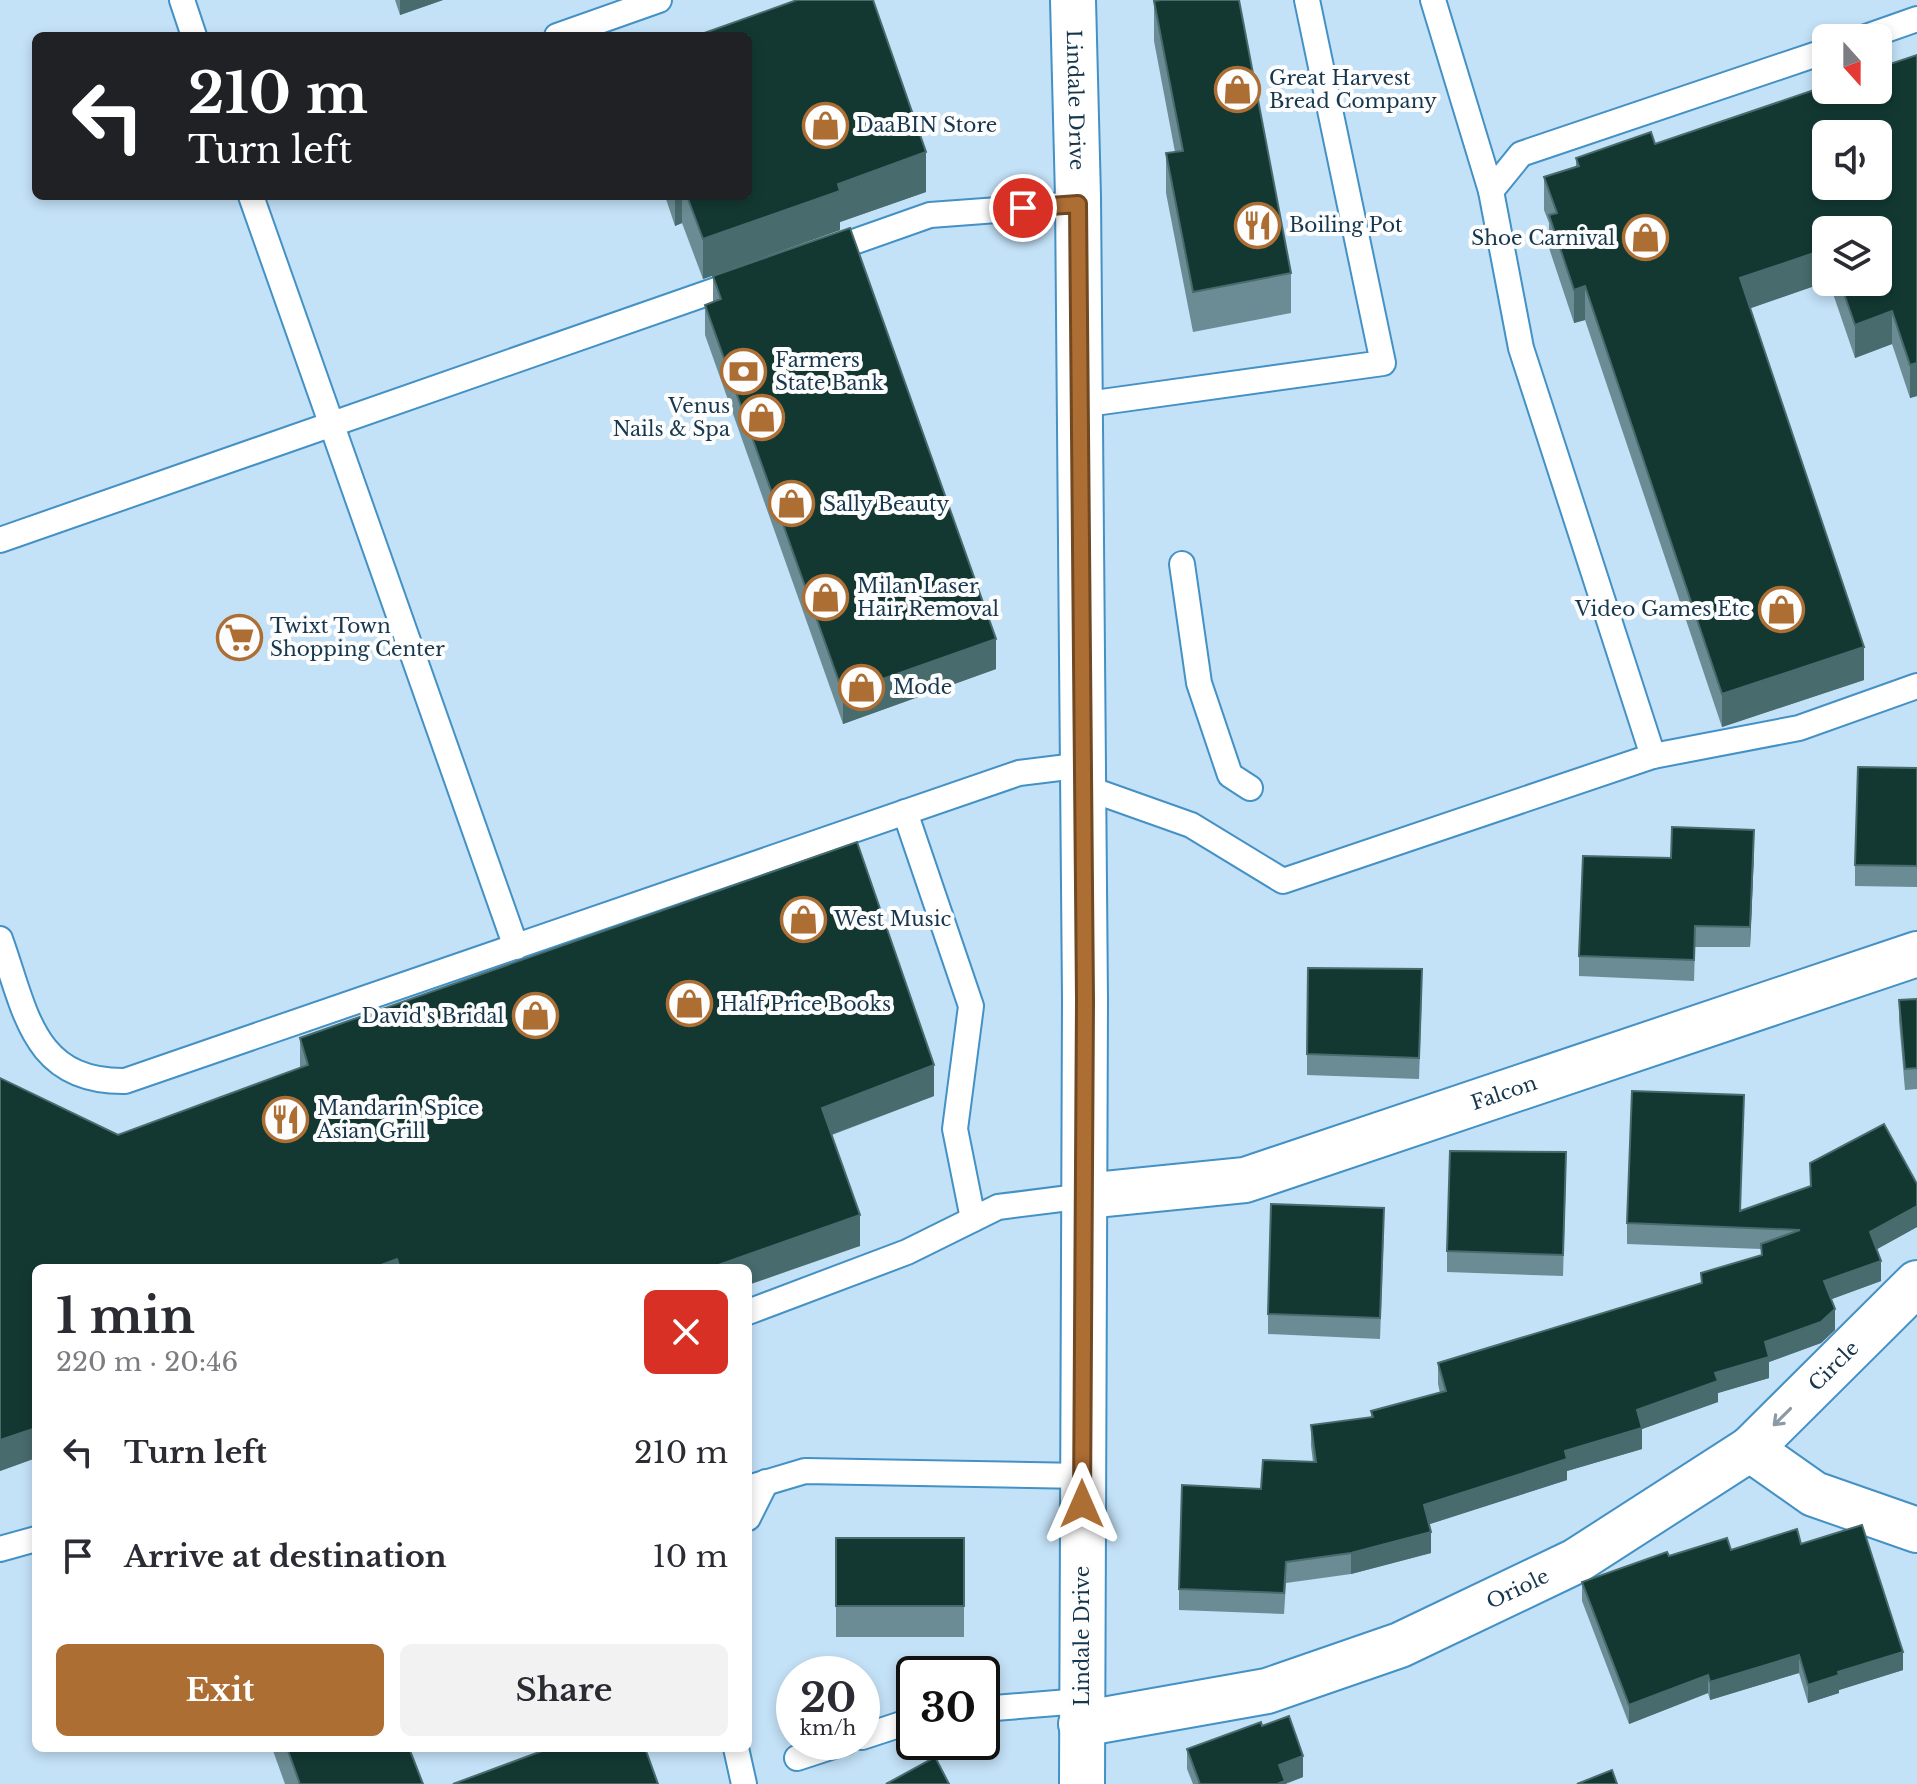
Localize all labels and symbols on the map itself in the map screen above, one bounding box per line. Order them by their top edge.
north arrow [1812,24,1892,104]
street label: Lindale Drive [1062,29,1089,171]
shop icon: Great Harvest Bread Company [1214,65,1262,113]
place label: Great Harvest Bread Company [1269,66,1437,113]
shop icon: DaaBIN Store [801,101,849,149]
place label: DaaBIN Store [856,113,997,137]
pin [989,174,1057,242]
restaurant icon: Boiling Pot [1234,201,1282,249]
place label: Boiling Pot [1289,213,1403,237]
shop icon: Shoe Carnival [1622,214,1670,262]
place label: Shoe Carnival [1471,226,1615,250]
bank icon: Farmers State Bank [720,348,768,396]
place label: Farmers State Bank [775,348,884,395]
place label: Venus Nails & Spa [613,394,731,441]
shop icon: Venus Nails & Spa [737,394,785,442]
shop icon: Sally Beauty [768,480,816,528]
place label: Sally Beauty [823,492,950,516]
shop icon: Milan Laser Hair Removal [802,573,850,621]
place label: Milan Laser Hair Removal [857,574,999,621]
shop icon: Video Games Etc [1757,585,1805,633]
place label: Video Games Etc [1574,597,1750,621]
supermarket icon: Twixt Town Shopping Center [215,613,263,661]
place label: Twixt Town Shopping Center [270,614,445,661]
shop icon: Mode [838,663,886,711]
place label: Mode [893,675,952,699]
shop icon: West Music [779,895,827,943]
place label: West Music [833,907,952,931]
shop icon: Half Price Books [665,980,713,1028]
shop icon: David's Bridal [511,992,559,1040]
place label: Half Price Books [720,992,891,1016]
place label: David's Bridal [362,1004,504,1028]
street label: Falcon [1468,1071,1540,1115]
restaurant icon: Mandarin Spice Asian Grill [262,1096,310,1144]
place label: Mandarin Spice Asian Grill [316,1096,480,1143]
street label: Circle [1804,1336,1864,1396]
one-way arrow [1773,1407,1792,1426]
position arrow [1040,1462,1124,1546]
street label: Oriole [1483,1564,1553,1614]
street label: Lindale Drive [1070,1566,1094,1706]
speed limit sign: 30 [896,1656,1000,1760]

